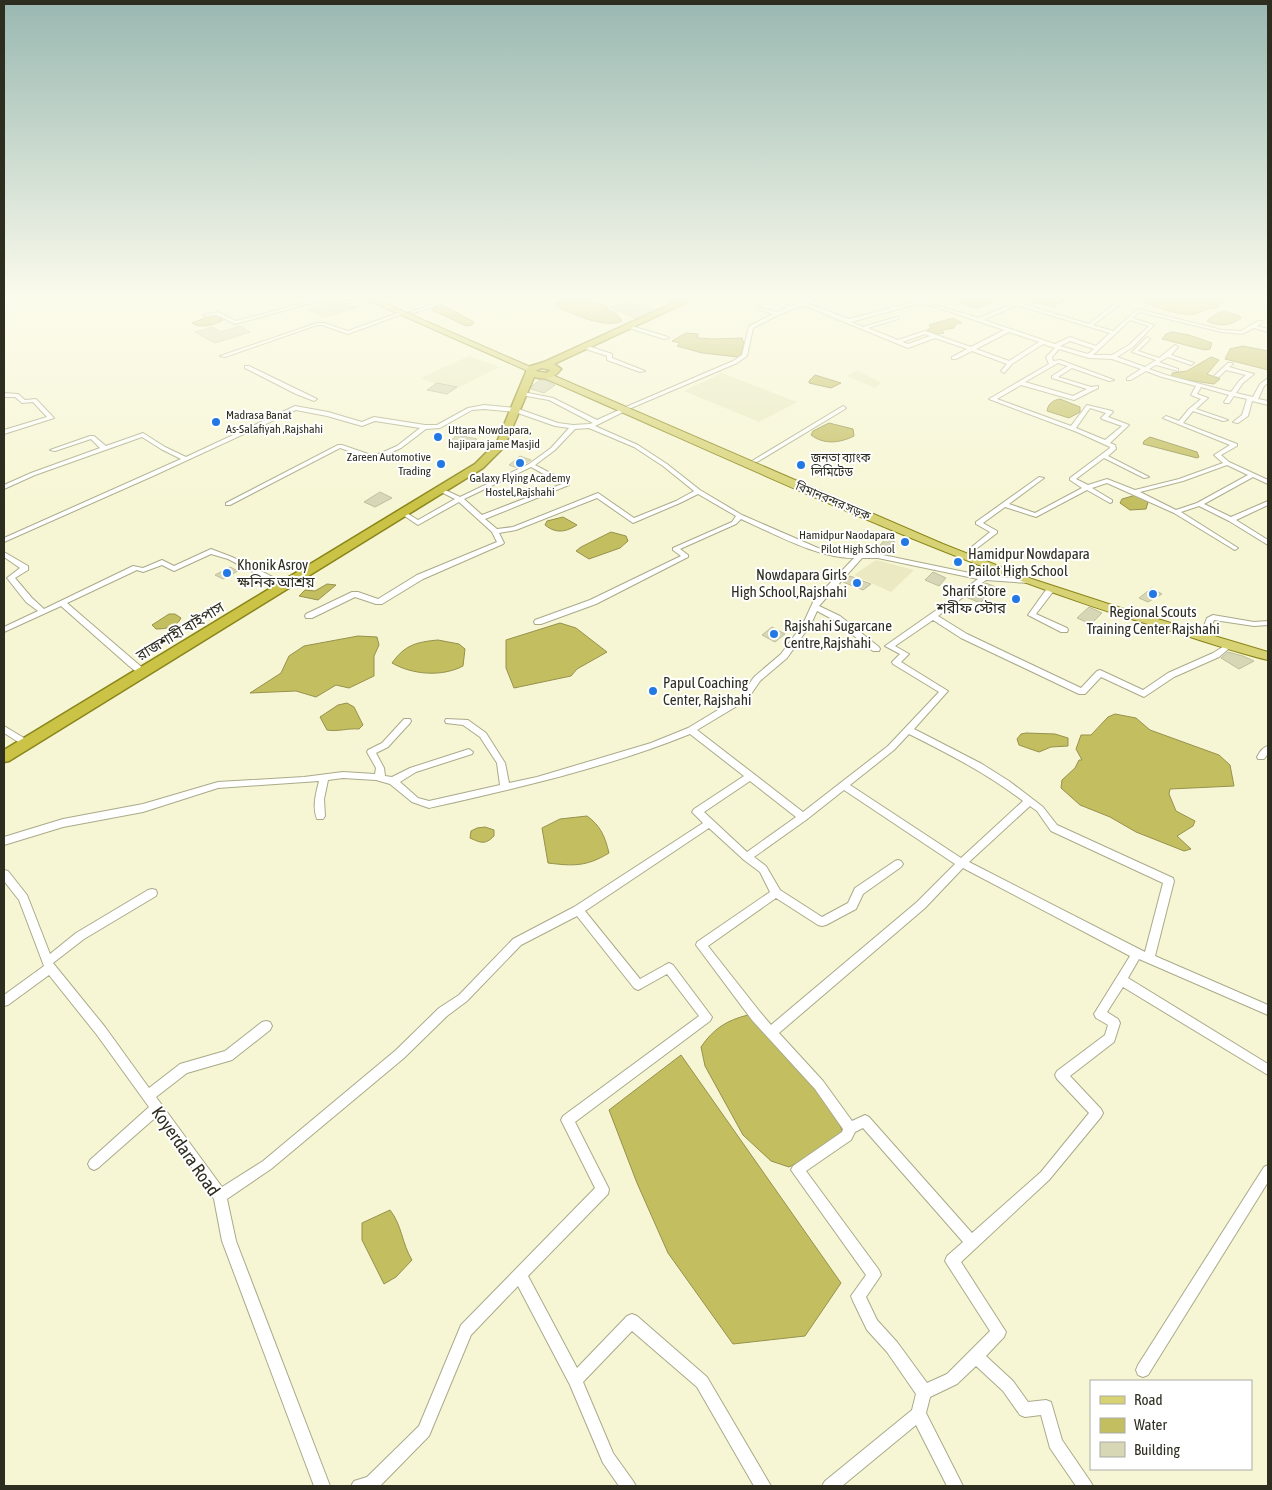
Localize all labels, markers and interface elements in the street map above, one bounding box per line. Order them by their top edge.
place label: Madrasa Banat As-Salafiyah ,Rajshahi [226,408,323,436]
marker: Madrasa Banat As-Salafiyah ,Rajshahi [210,416,222,428]
place label: Uttara Nowdapara, hajipara jame Masjid [448,423,540,451]
marker: Uttara Nowdapara, hajipara jame Masjid [432,431,444,443]
place label: Zareen Automotive Trading [347,450,432,478]
place label: জনতা ব্যাংক লিমিটেড [810,451,871,479]
marker: Galaxy Flying Academy Hostel,Rajshahi [514,457,526,469]
marker: Zareen Automotive Trading [435,458,447,470]
marker: জনতা ব্যাংক লিমিটেড [795,459,807,471]
place label: Galaxy Flying Academy Hostel,Rajshahi [470,471,571,499]
street label: বিমানবন্দর সড়ক [793,478,873,523]
place label: Hamidpur Naodapara Pilot High School [799,528,896,556]
marker: Hamidpur Naodapara Pilot High School [899,536,911,548]
place label: Hamidpur Nowdapara Pailot High School [968,545,1090,579]
place label: Khonik Asroy ক্ষনিক আশ্রয় [236,556,315,590]
marker: Hamidpur Nowdapara Pailot High School [952,556,964,568]
place label: Nowdapara Girls High School,Rajshahi [731,566,847,600]
marker: Khonik Asroy ক্ষনিক আশ্রয় [221,567,233,579]
marker: Nowdapara Girls High School,Rajshahi [851,577,863,589]
place label: Sharif Store শরীফ স্টোর [935,582,1007,616]
marker: Regional Scouts Training Center Rajshahi [1147,588,1159,600]
marker: Sharif Store শরীফ স্টোর [1010,593,1022,605]
street label: রাজশাহী বাইপাস [132,598,227,664]
place label: Regional Scouts Training Center Rajshahi [1086,603,1220,637]
place label: Rajshahi Sugarcane Centre,Rajshahi [784,617,892,651]
marker: Rajshahi Sugarcane Centre,Rajshahi [768,628,780,640]
place label: Papul Coaching Center, Rajshahi [663,674,751,708]
marker: Papul Coaching Center, Rajshahi [647,685,659,697]
street label: Koyerdara Road [147,1102,225,1200]
legend [1090,1380,1252,1470]
text: Road [1134,1391,1163,1408]
text: Water [1134,1416,1167,1433]
text: Building [1134,1441,1180,1458]

